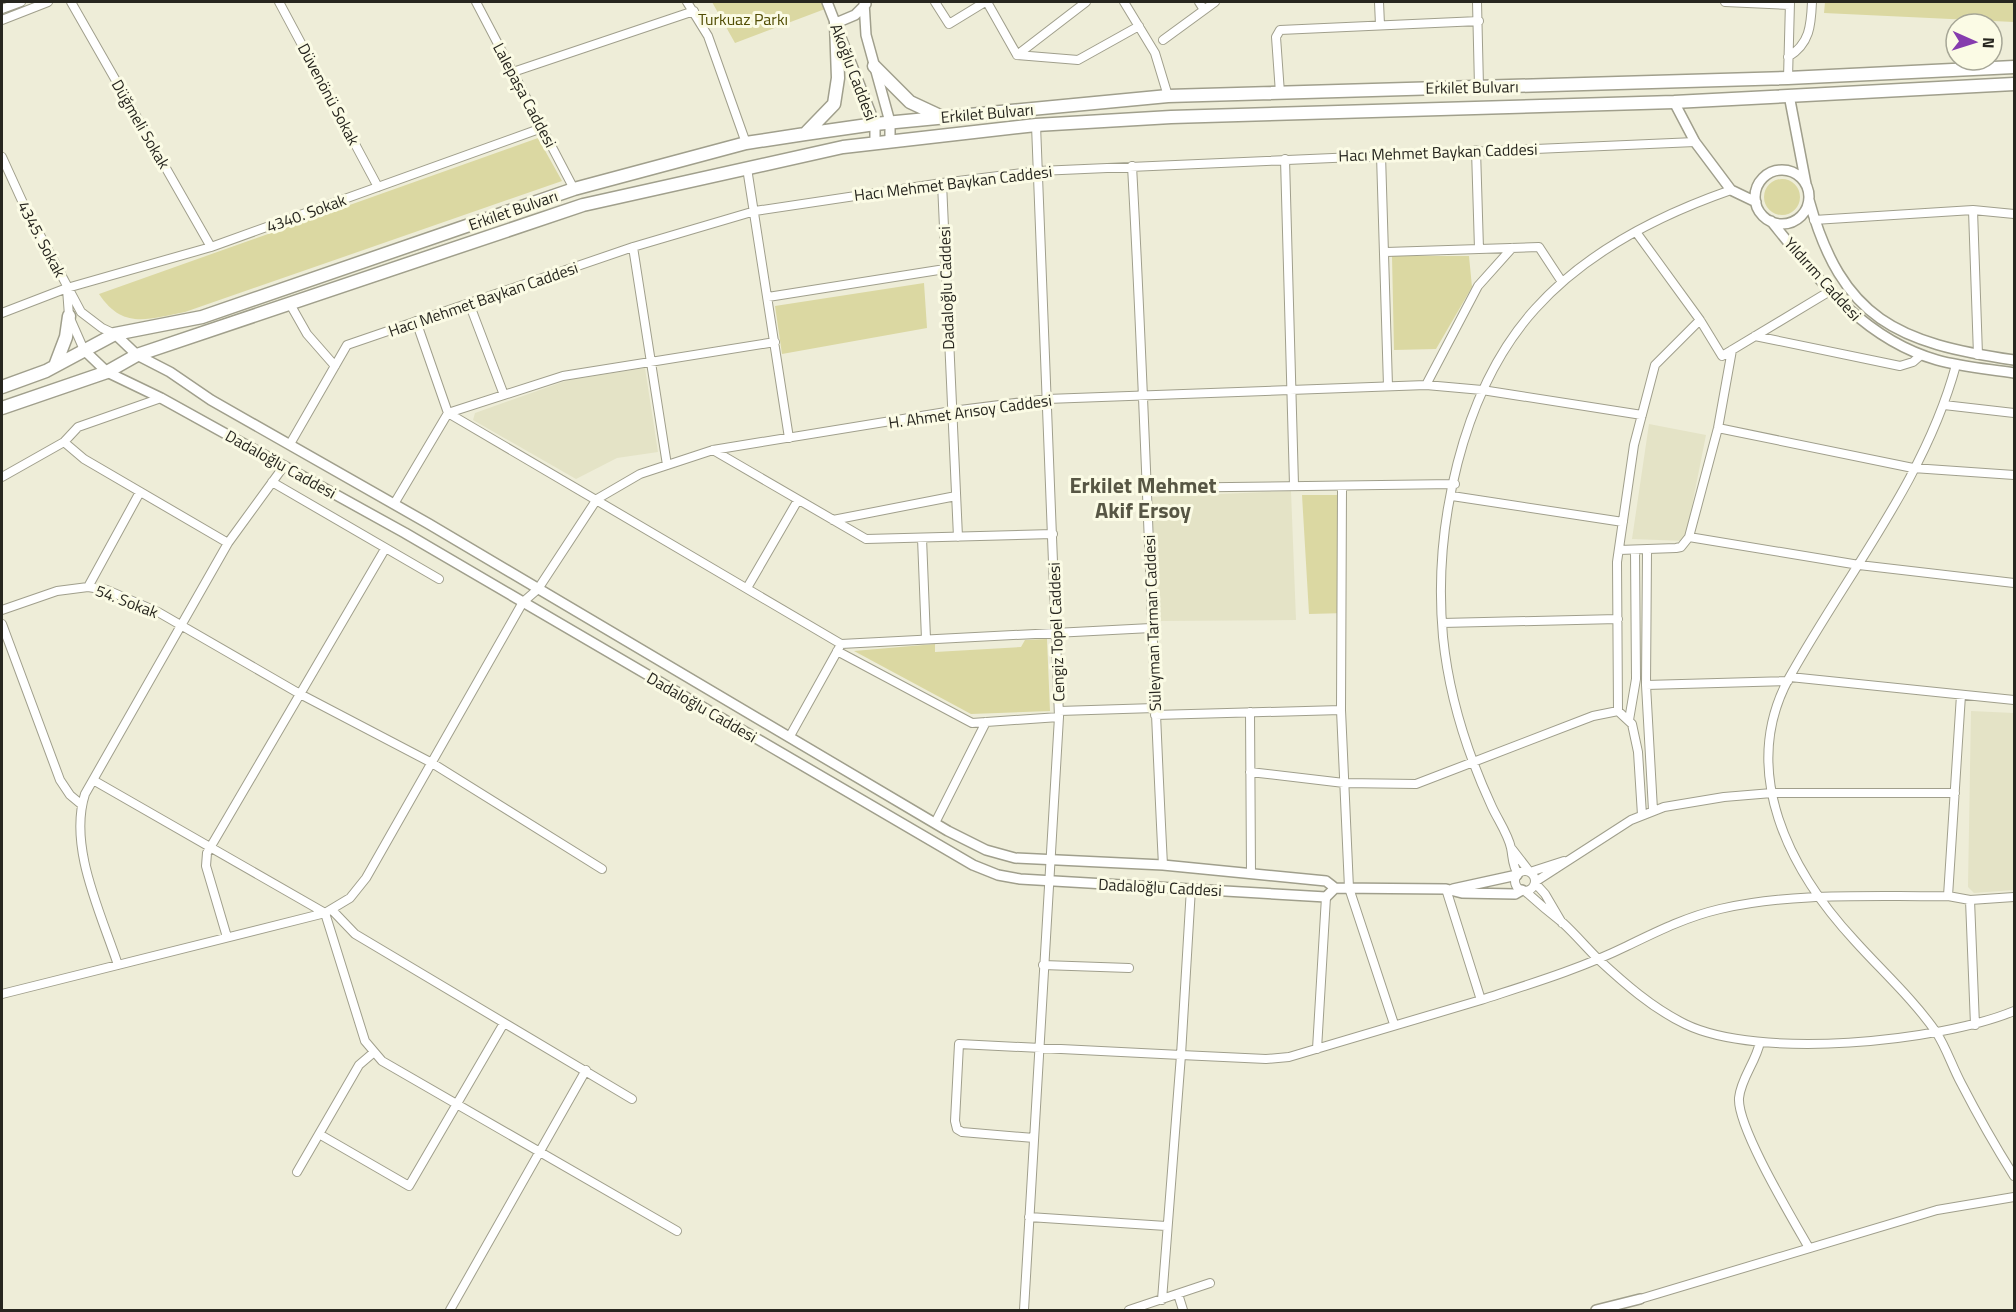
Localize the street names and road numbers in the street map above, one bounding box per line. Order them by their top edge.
street label: Akoğlu Caddesi [825,20,883,124]
street label: Lalepaşa Caddesi [487,38,563,152]
street label: Düvenönü Sokak [292,39,366,150]
street label: Erkilet Bulvarı [1425,74,1519,100]
street label: Düğmeli Sokak [106,75,176,173]
street label: Erkilet Bulvarı [940,97,1034,129]
street label: Hacı Mehmet Baykan Caddesi [1338,137,1538,167]
street label: Hacı Mehmet Baykan Caddesi [853,159,1053,207]
street label: Erkilet Bulvarı [465,183,561,237]
street label: 4340. Sokak [263,187,350,239]
street label: 4345. Sokak [12,197,72,282]
street label: Dadaloğlu Caddesi [932,226,960,350]
street label: Yıldırım Caddesi [1779,232,1867,326]
street label: Hacı Mehmet Baykan Caddesi [385,255,581,343]
street label: H. Ahmet Arısoy Caddesi [887,388,1053,434]
street label: Dadaloğlu Caddesi [221,424,341,504]
street label: Süleyman Tarman Caddesi [1137,534,1167,712]
street label: Cengiz Topel Caddesi [1042,562,1070,702]
street label: 54. Sokak [92,578,162,624]
street label: Dadaloğlu Caddesi [642,666,762,748]
street label: Dadaloğlu Caddesi [1098,872,1222,902]

